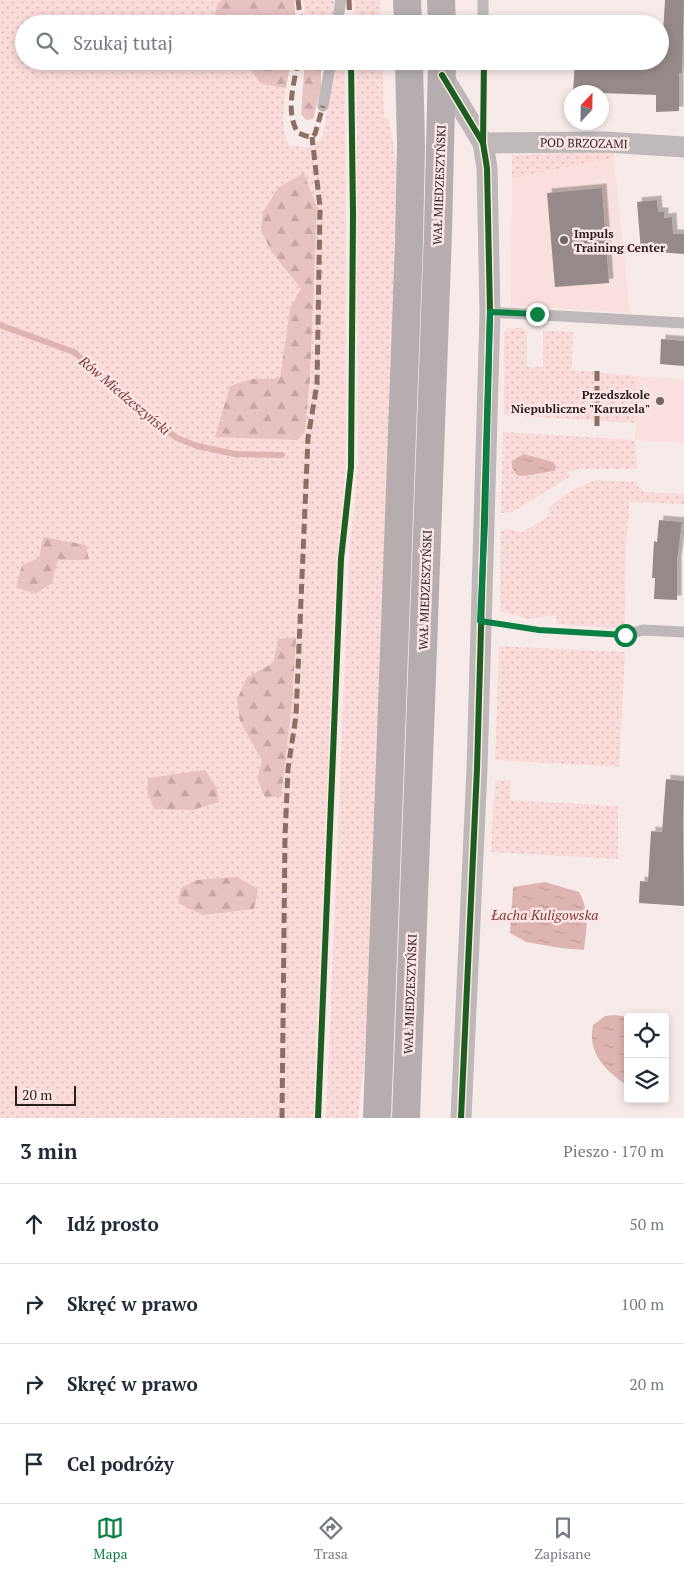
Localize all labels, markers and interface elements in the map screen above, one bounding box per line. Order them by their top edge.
search box [15,15,669,70]
icon: search [33,29,61,57]
text: Szukaj tutaj [73,30,173,55]
north arrow [564,85,609,130]
street label: WAŁ MIEDZESZYŃSKI [429,125,449,245]
street label: POD BRZOZAMI [540,135,628,151]
place label: Impuls Training Center [574,226,666,255]
marker: Impuls Training Center [558,234,570,246]
route end [526,303,549,326]
water label: Rów Miedzeszyński [75,351,175,439]
place label: Przedszkole Niepubliczne "Karuzela" [511,387,651,416]
marker: Przedszkole Niepubliczne "Karuzela" [654,395,666,407]
street label: WAŁ MIEDZESZYŃSKI [415,530,435,650]
route start [614,624,637,647]
water label: Łacha Kuligowska [490,905,599,924]
street label: WAŁ MIEDZESZYŃSKI [400,934,420,1054]
map controls [624,1013,669,1103]
button: locate [624,1013,669,1058]
button: layers [624,1058,669,1103]
scale bar [15,1083,76,1106]
text: 20 m [22,1085,52,1104]
text: 3 min [20,1137,77,1165]
text: Pieszo · 170 m [563,1140,664,1162]
icon: ahead [20,1210,48,1238]
text: Idź prosto [67,1211,159,1236]
text: 50 m [629,1213,664,1235]
icon: right [20,1290,48,1318]
text: Skręć w prawo [67,1291,198,1316]
text: 100 m [621,1293,664,1315]
icon: right [20,1370,48,1398]
text: Skręć w prawo [67,1371,198,1396]
text: 20 m [629,1373,664,1395]
icon: arrive [20,1450,48,1478]
text: Cel podróży [67,1451,174,1476]
tab: Mapa [93,1514,127,1563]
tab: Trasa [314,1514,348,1563]
tab: Zapisane [534,1514,591,1563]

